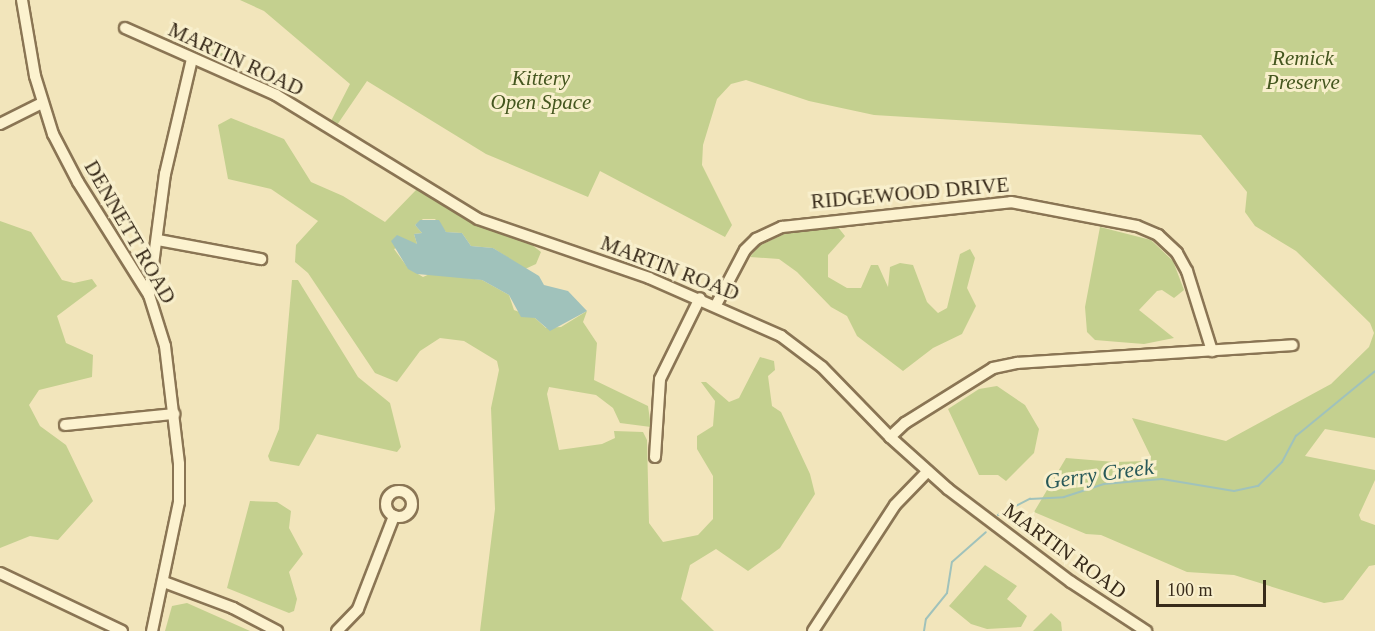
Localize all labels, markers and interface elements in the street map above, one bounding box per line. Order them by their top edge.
street label: MARTIN ROAD [164,17,308,101]
park label: Remick Preserve [1266,45,1340,95]
park label: Kittery Open Space [491,65,591,115]
street label: DENNETT ROAD [79,156,181,308]
street label: RIDGEWOOD DRIVE [810,172,1010,214]
street label: MARTIN ROAD [597,230,743,306]
water label: Gerry Creek [1043,453,1155,495]
street label: MARTIN ROAD [998,498,1132,604]
scale bar [1159,568,1268,606]
text: 100 m [1167,580,1213,600]

